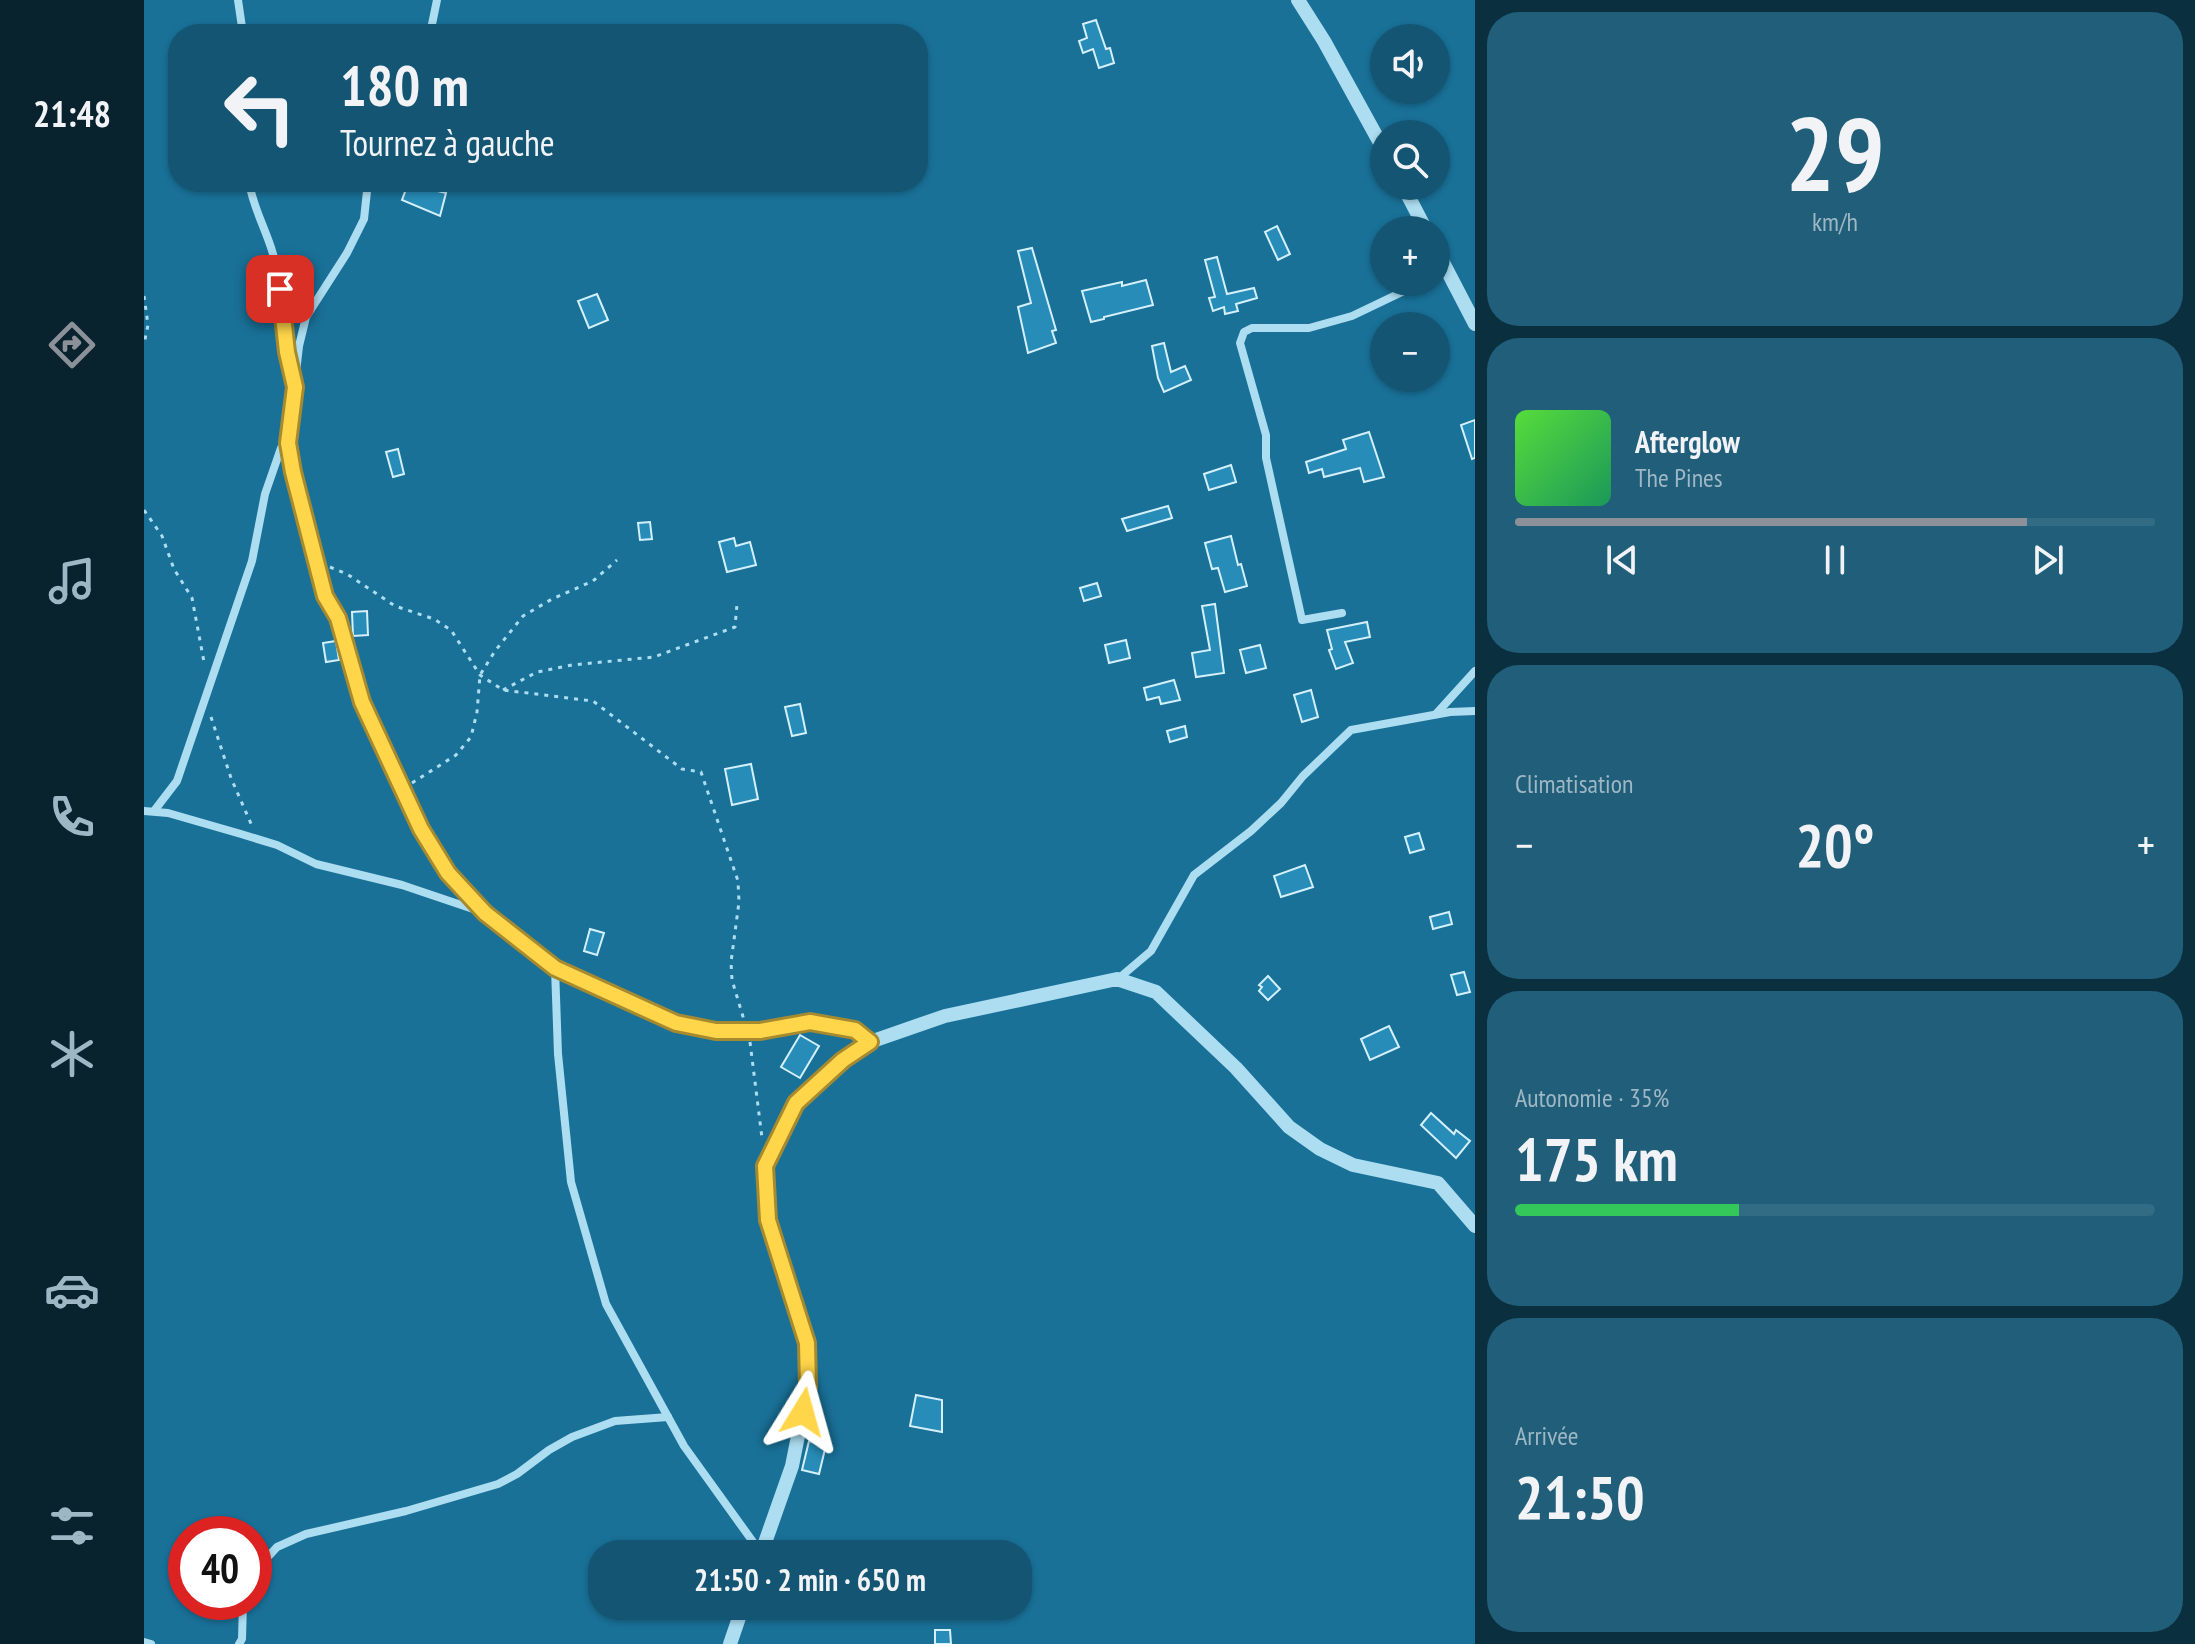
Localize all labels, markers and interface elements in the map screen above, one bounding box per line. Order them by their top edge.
map controls [1370,24,1450,392]
button: sound [1370,24,1450,104]
text: 180 m [340,49,469,121]
icon: left [208,56,312,160]
text: 29 [1785,85,1885,220]
text: 21:48 [33,90,111,137]
text: Tournez à gauche [340,119,555,166]
button: search [1370,120,1450,200]
text: km/h [1812,205,1858,238]
button: + [1370,216,1450,296]
pin [246,255,314,323]
icon: arrive [258,267,302,311]
button: − [1370,312,1450,392]
icon: directions [44,317,100,373]
text: Afterglow [1635,422,1740,461]
text: The Pines [1635,461,1723,494]
icon: previous [1600,538,1644,582]
icon: pause [1813,538,1857,582]
icon: next [2026,538,2070,582]
icon: music [44,553,100,609]
text: Climatisation [1515,767,1633,800]
icon: phone [44,789,100,845]
text: 20° [1795,806,1875,884]
text: − [1515,816,1533,873]
text: + [2137,816,2155,873]
icon: climate [44,1026,100,1082]
text: Autonomie · 35% [1515,1081,1669,1114]
text: 175 km [1515,1120,1678,1198]
icon: car [44,1262,100,1318]
position arrow [761,1370,845,1454]
text: Arrivée [1515,1419,1579,1452]
text: 21:50 [1515,1458,1645,1536]
icon: filters [44,1498,100,1554]
speed limit sign: 40 [168,1516,272,1620]
text: 21:50 · 2 min · 650 m [694,1560,926,1599]

